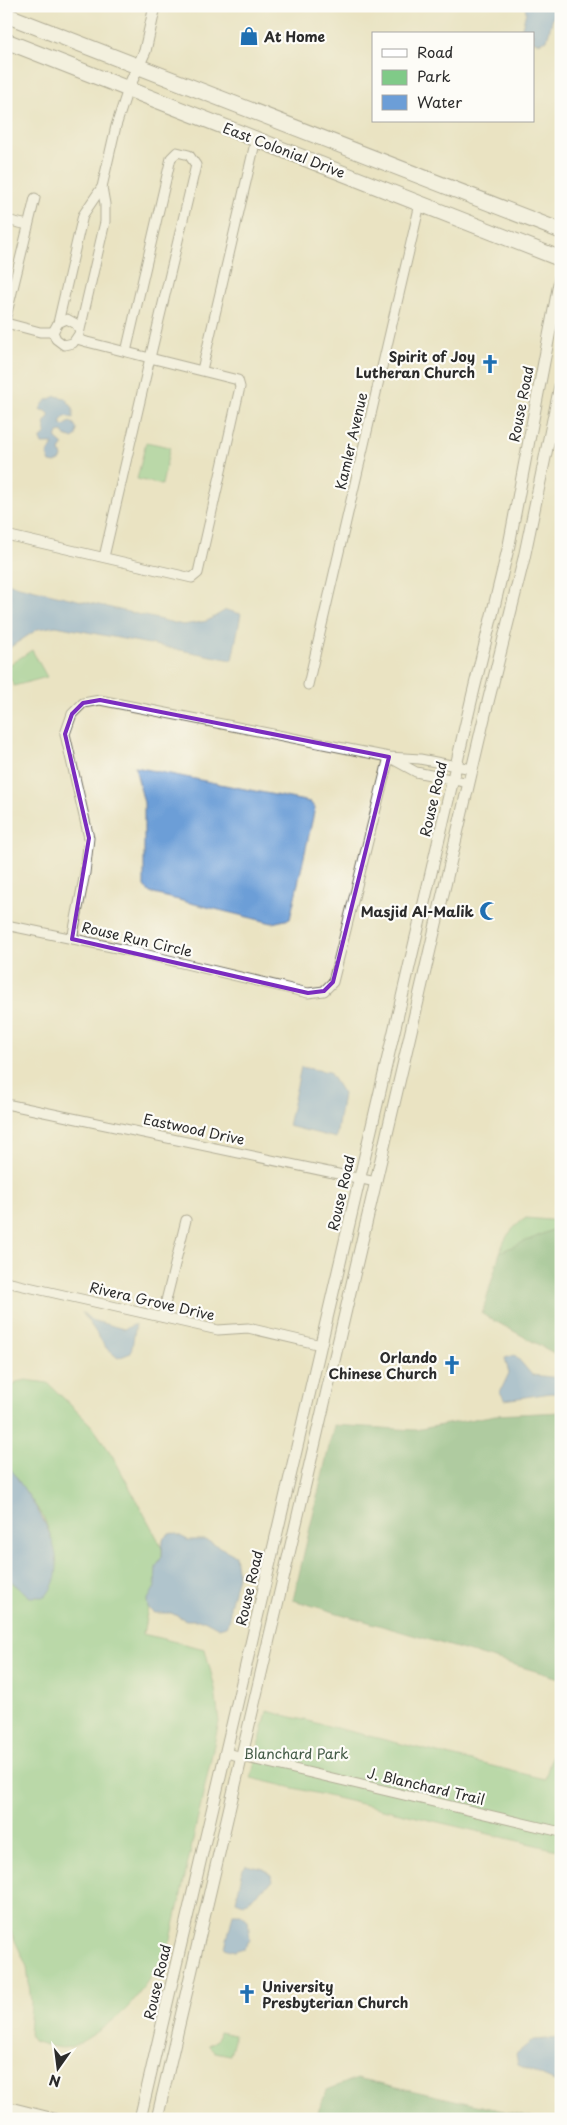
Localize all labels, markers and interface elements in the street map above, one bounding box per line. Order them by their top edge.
shop icon: At Home [238,25,260,47]
place label: At Home [263,26,326,47]
legend [372,32,534,122]
text: Road [417,40,453,63]
text: Park [417,64,451,87]
text: Water [417,90,462,113]
street label: East Colonial Drive [220,117,348,183]
place label: Spirit of Joy Lutheran Church [356,346,475,383]
church icon: Spirit of Joy Lutheran Church [479,353,501,375]
street label: Rouse Road [503,364,539,444]
street label: Kamler Avenue [330,390,372,492]
street label: Rouse Road [414,759,452,839]
mosque icon: Masjid Al-Malik [478,900,500,922]
place label: Masjid Al-Malik [361,901,475,922]
street label: Rouse Run Circle [80,916,195,962]
street label: Eastwood Drive [141,1108,247,1150]
street label: Rouse Road [322,1153,360,1233]
street label: Rivera Grove Drive [87,1276,217,1326]
place label: Orlando Chinese Church [329,1347,437,1384]
church icon: Orlando Chinese Church [441,1354,463,1376]
street label: Rouse Road [230,1548,268,1628]
park label: Blanchard Park [244,1743,349,1764]
street label: J. Blanchard Trail [365,1762,487,1810]
street label: Rouse Road [138,1942,176,2022]
place label: University Presbyterian Church [262,1976,408,2013]
church icon: University Presbyterian Church [236,1983,258,2005]
north arrow [32,2042,82,2092]
text: N [47,2070,63,2093]

